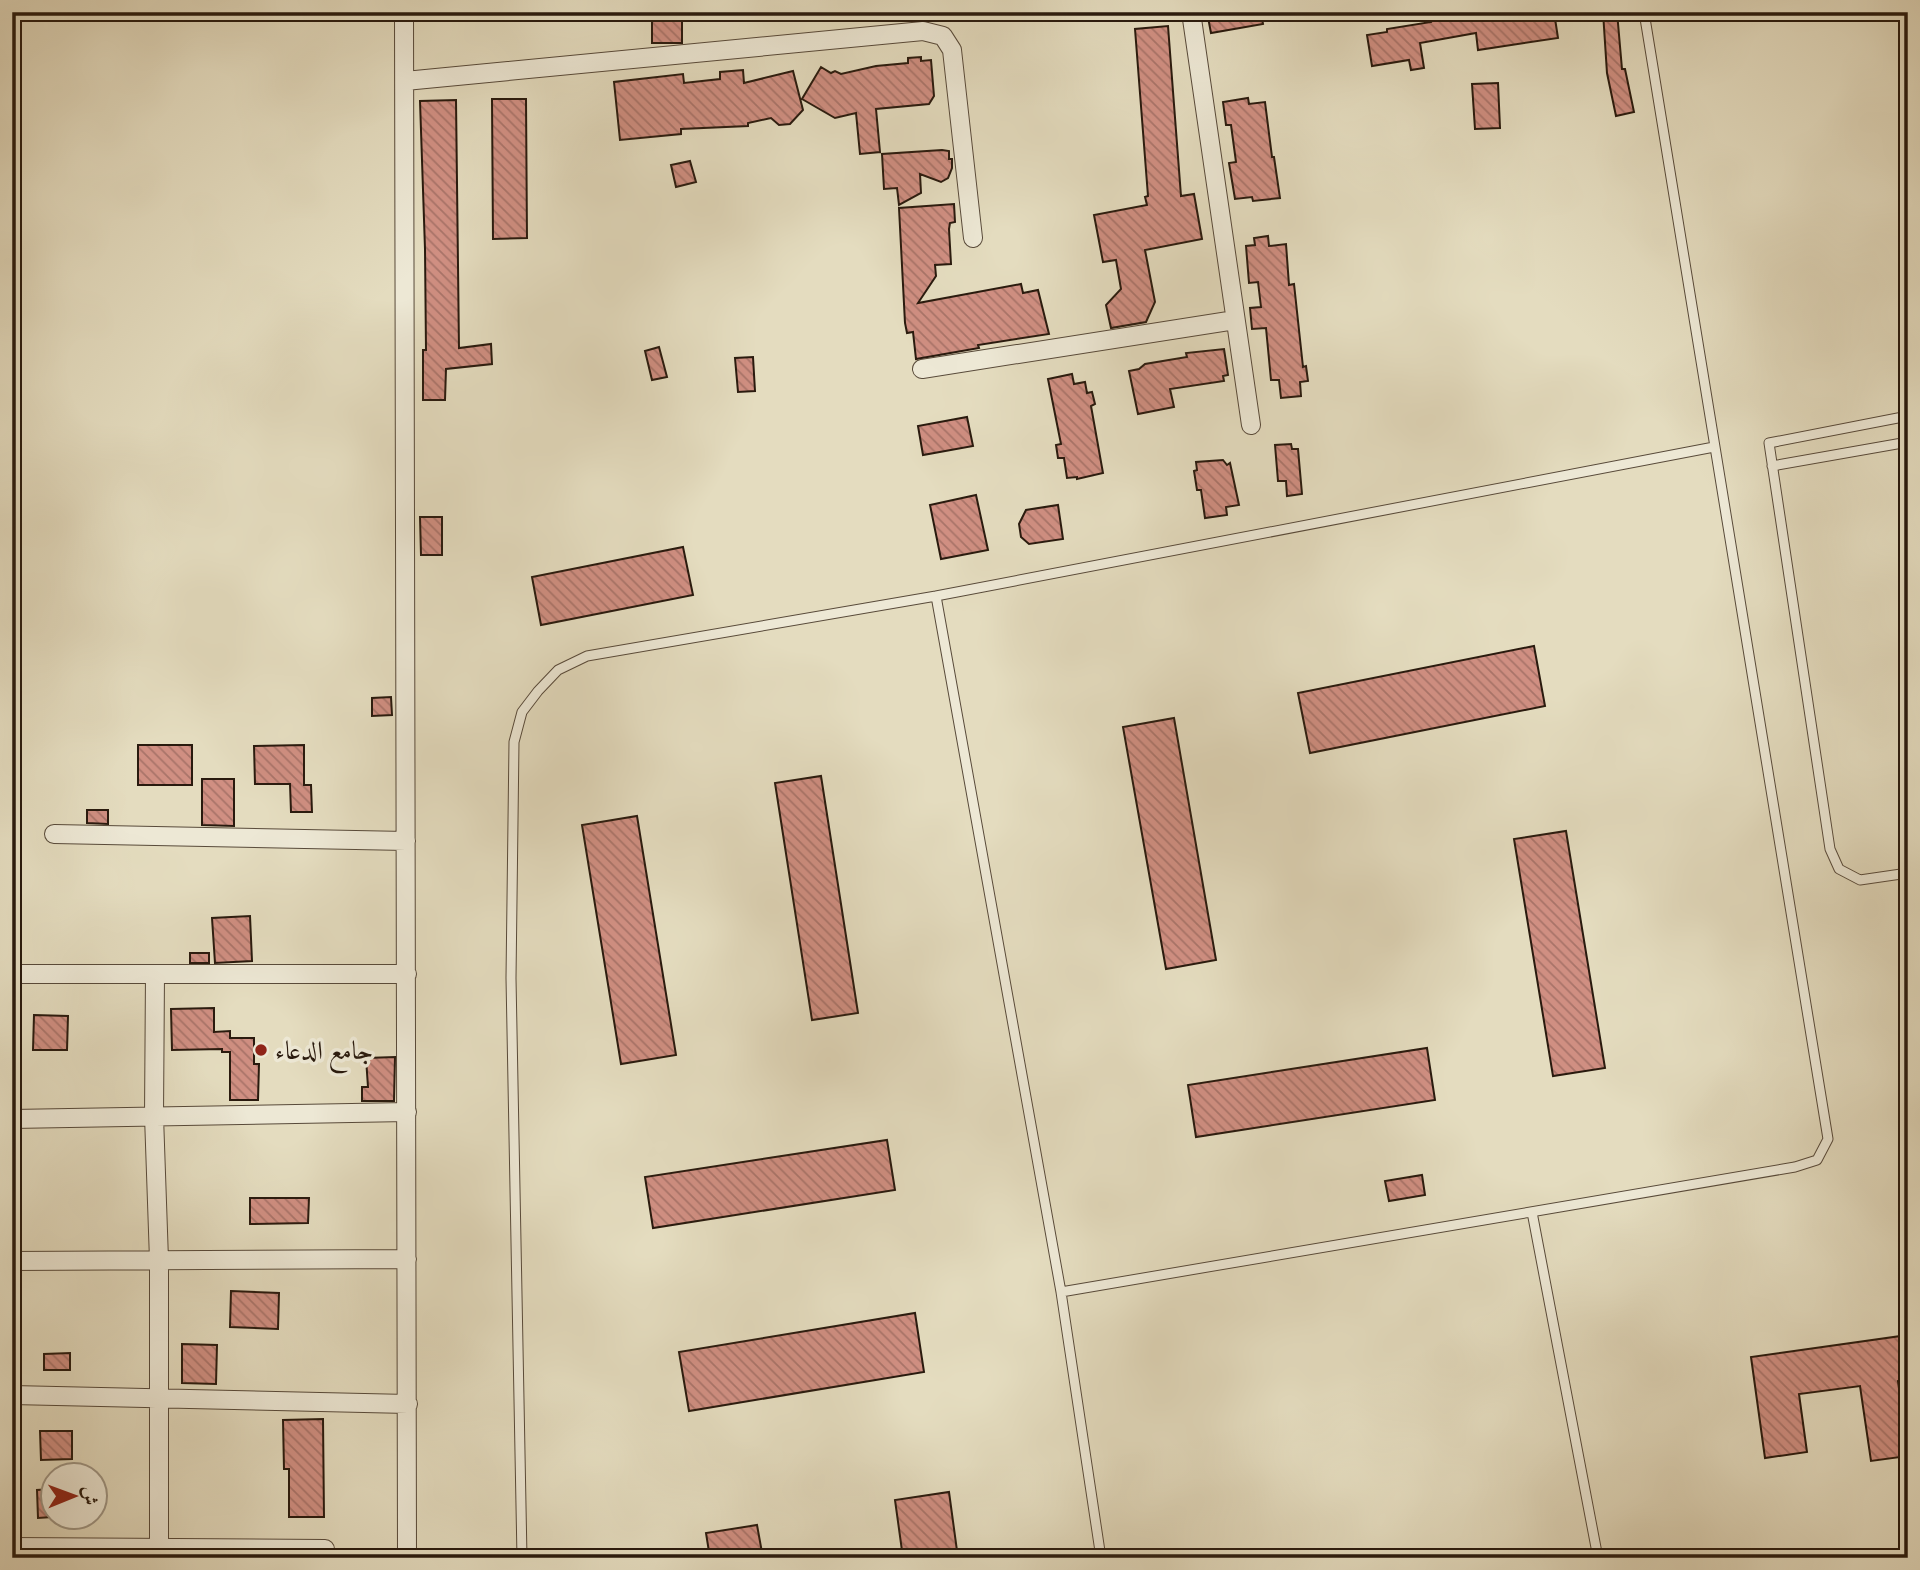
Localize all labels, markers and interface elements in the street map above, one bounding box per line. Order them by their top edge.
place label: جامع الدعاء [275,1035,373,1074]
marker: جامع الدعاء [253,1042,269,1058]
north arrow [38,1462,108,1532]
text: ش [78,1486,101,1505]

